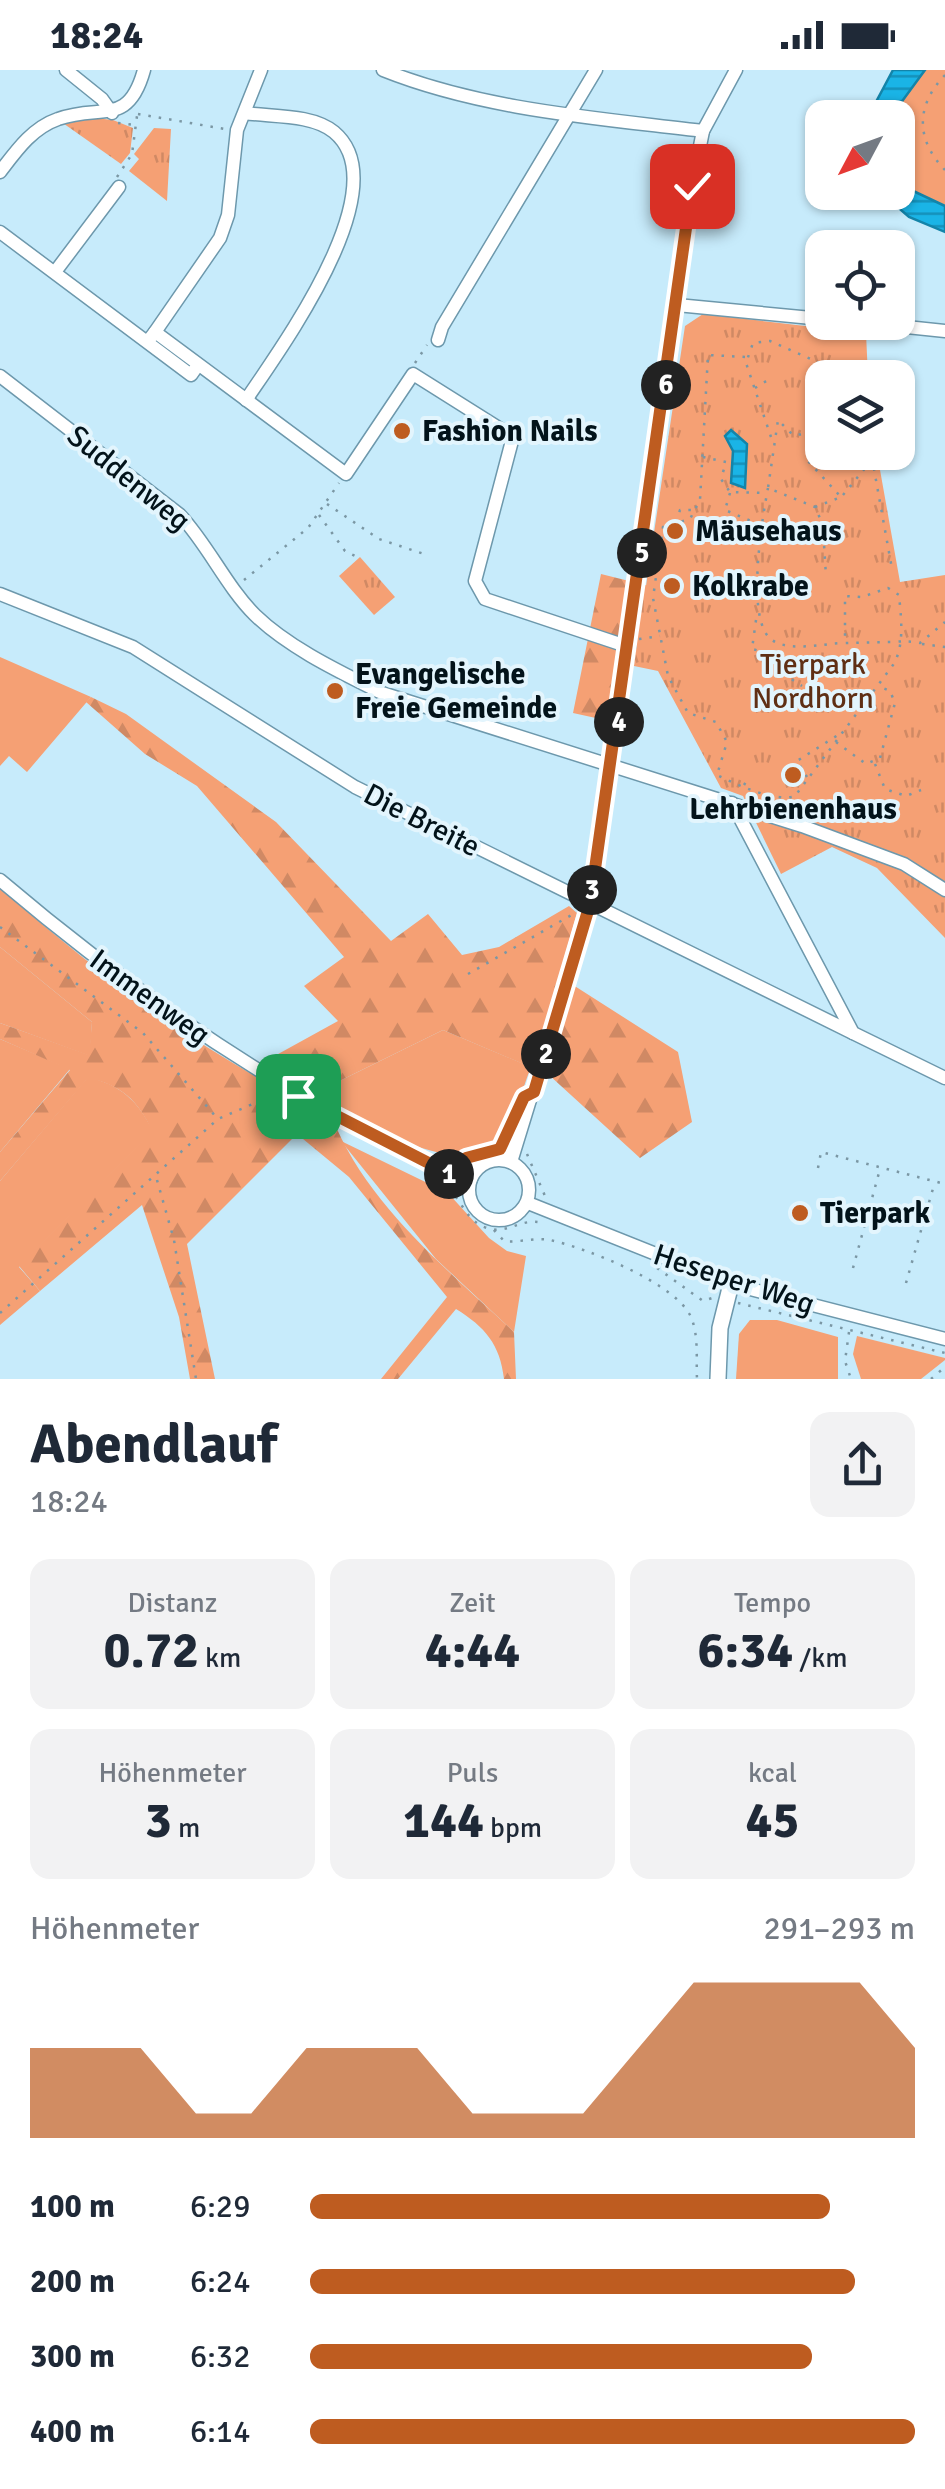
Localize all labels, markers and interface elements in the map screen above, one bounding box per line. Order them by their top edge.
text: 18:24 [50,12,143,59]
north arrow [805,100,915,210]
map controls [805,100,915,470]
pin [650,144,735,229]
icon: check [665,159,720,214]
button: locate [805,230,915,340]
pin: 6 [641,360,691,410]
button: layers [805,360,915,470]
text: 6 [658,368,674,402]
place label: Fashion Nails [422,413,597,450]
street label: Suddenweg [60,417,198,539]
marker: Fashion Nails [391,420,413,442]
place label: Mäusehaus [695,513,842,550]
marker: Mäusehaus [664,520,686,542]
pin: 5 [617,528,667,578]
text: 5 [634,536,650,570]
place label: Kolkrabe [692,568,809,605]
marker: Kolkrabe [661,575,683,597]
park label: Tierpark Nordhorn [752,646,874,717]
place label: Evangelische Freie Gemeinde [355,656,557,727]
marker: Evangelische Freie Gemeinde [324,680,346,702]
pin: 4 [594,697,644,747]
text: 4 [611,705,627,739]
marker: Lehrbienenhaus [782,764,804,786]
street label: Die Breite [357,775,486,865]
place label: Lehrbienenhaus [689,791,897,828]
pin: 3 [567,865,617,915]
text: 3 [584,873,600,907]
street label: Immenweg [82,941,217,1053]
pin: 2 [521,1029,571,1079]
text: 2 [538,1037,554,1071]
pin [256,1054,341,1139]
icon: arrive [271,1069,326,1124]
pin: 1 [424,1149,474,1199]
text: 1 [441,1157,457,1191]
place label: Tierpark [820,1195,930,1232]
marker: Tierpark [789,1202,811,1224]
street label: Heseper Weg [649,1236,819,1323]
text: Abendlauf [30,1410,277,1478]
button: share [810,1412,915,1517]
text: 18:24 [30,1482,108,1521]
text: Distanz [128,1586,217,1620]
text: Zeit [449,1586,496,1620]
text: Tempo [734,1586,811,1620]
text: 0.72 [104,1620,199,1682]
text: 4:44 [425,1620,520,1682]
text: 6:34 [697,1620,793,1682]
text: km [199,1641,241,1675]
text: /km [793,1641,848,1675]
text: Höhenmeter [98,1756,247,1790]
text: Puls [447,1756,498,1790]
text: kcal [748,1756,797,1790]
text: 3 [145,1790,172,1852]
text: 144 [403,1790,484,1852]
text: 45 [745,1790,800,1852]
text: m [172,1811,200,1845]
text: bpm [484,1811,542,1845]
text: Höhenmeter [30,1909,199,1948]
text: 291–293 m [764,1909,915,1948]
text: 100 m [30,2187,115,2226]
text: 6:29 [190,2187,250,2226]
text: 200 m [30,2262,115,2301]
text: 6:24 [190,2262,250,2301]
text: 300 m [30,2337,115,2376]
text: 6:32 [190,2337,250,2376]
text: 400 m [30,2412,115,2451]
text: 6:14 [190,2412,250,2451]

